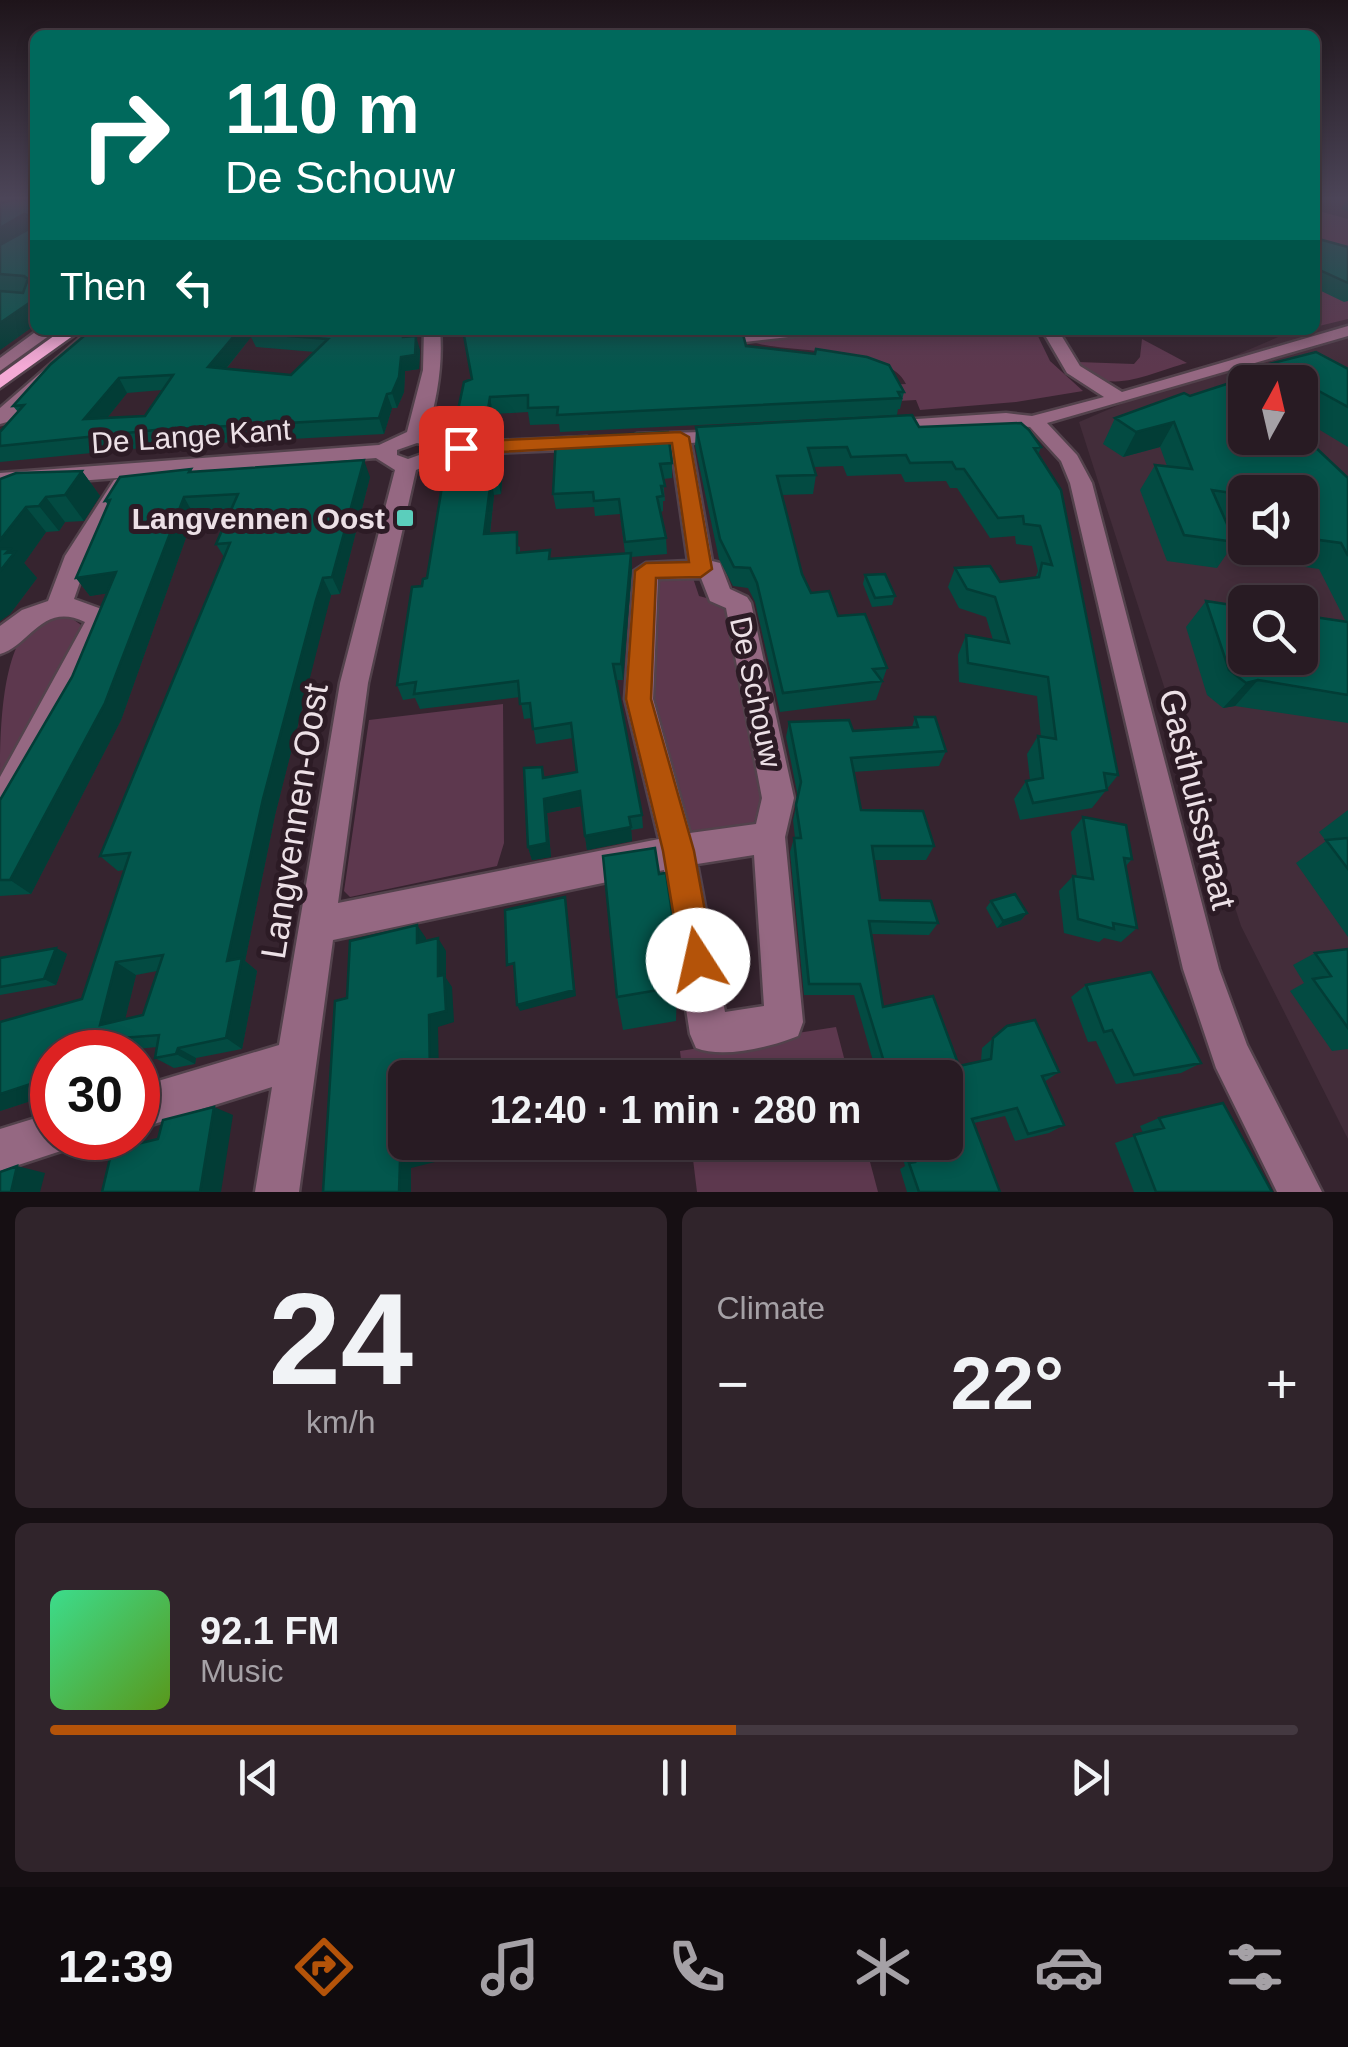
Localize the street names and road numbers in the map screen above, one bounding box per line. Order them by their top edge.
street label: De Lange Kant [90,413,293,459]
street label: De Schouw [724,614,788,771]
street label: Langvennen-Oost [253,680,335,961]
street label: Gasthuisstraat [1152,685,1244,913]

